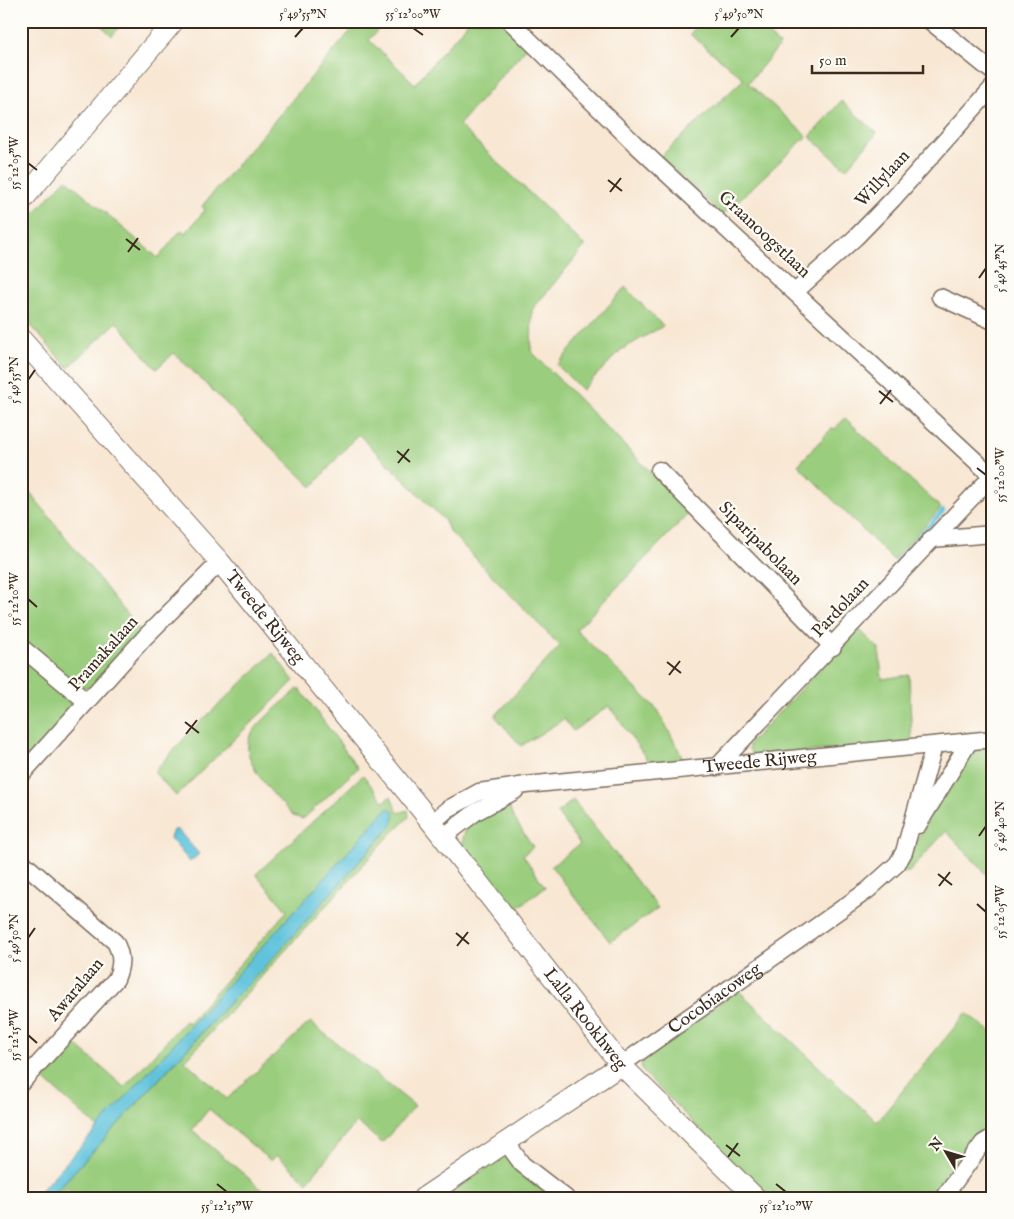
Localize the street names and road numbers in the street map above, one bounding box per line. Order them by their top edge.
street label: Willylaan [851,145,916,213]
street label: Graanoogstlaan [713,186,815,284]
street label: Siparipabolaan [713,497,807,591]
street label: Tweede Rijweg [220,566,310,669]
street label: Pardolaan [807,573,875,643]
street label: Pramakalaan [64,611,144,697]
street label: Tweede Rijweg [702,745,818,779]
street label: Awaralaan [42,953,109,1027]
street label: Cocobiacoweg [664,957,766,1039]
street label: Lalla Rookhweg [538,963,633,1075]

